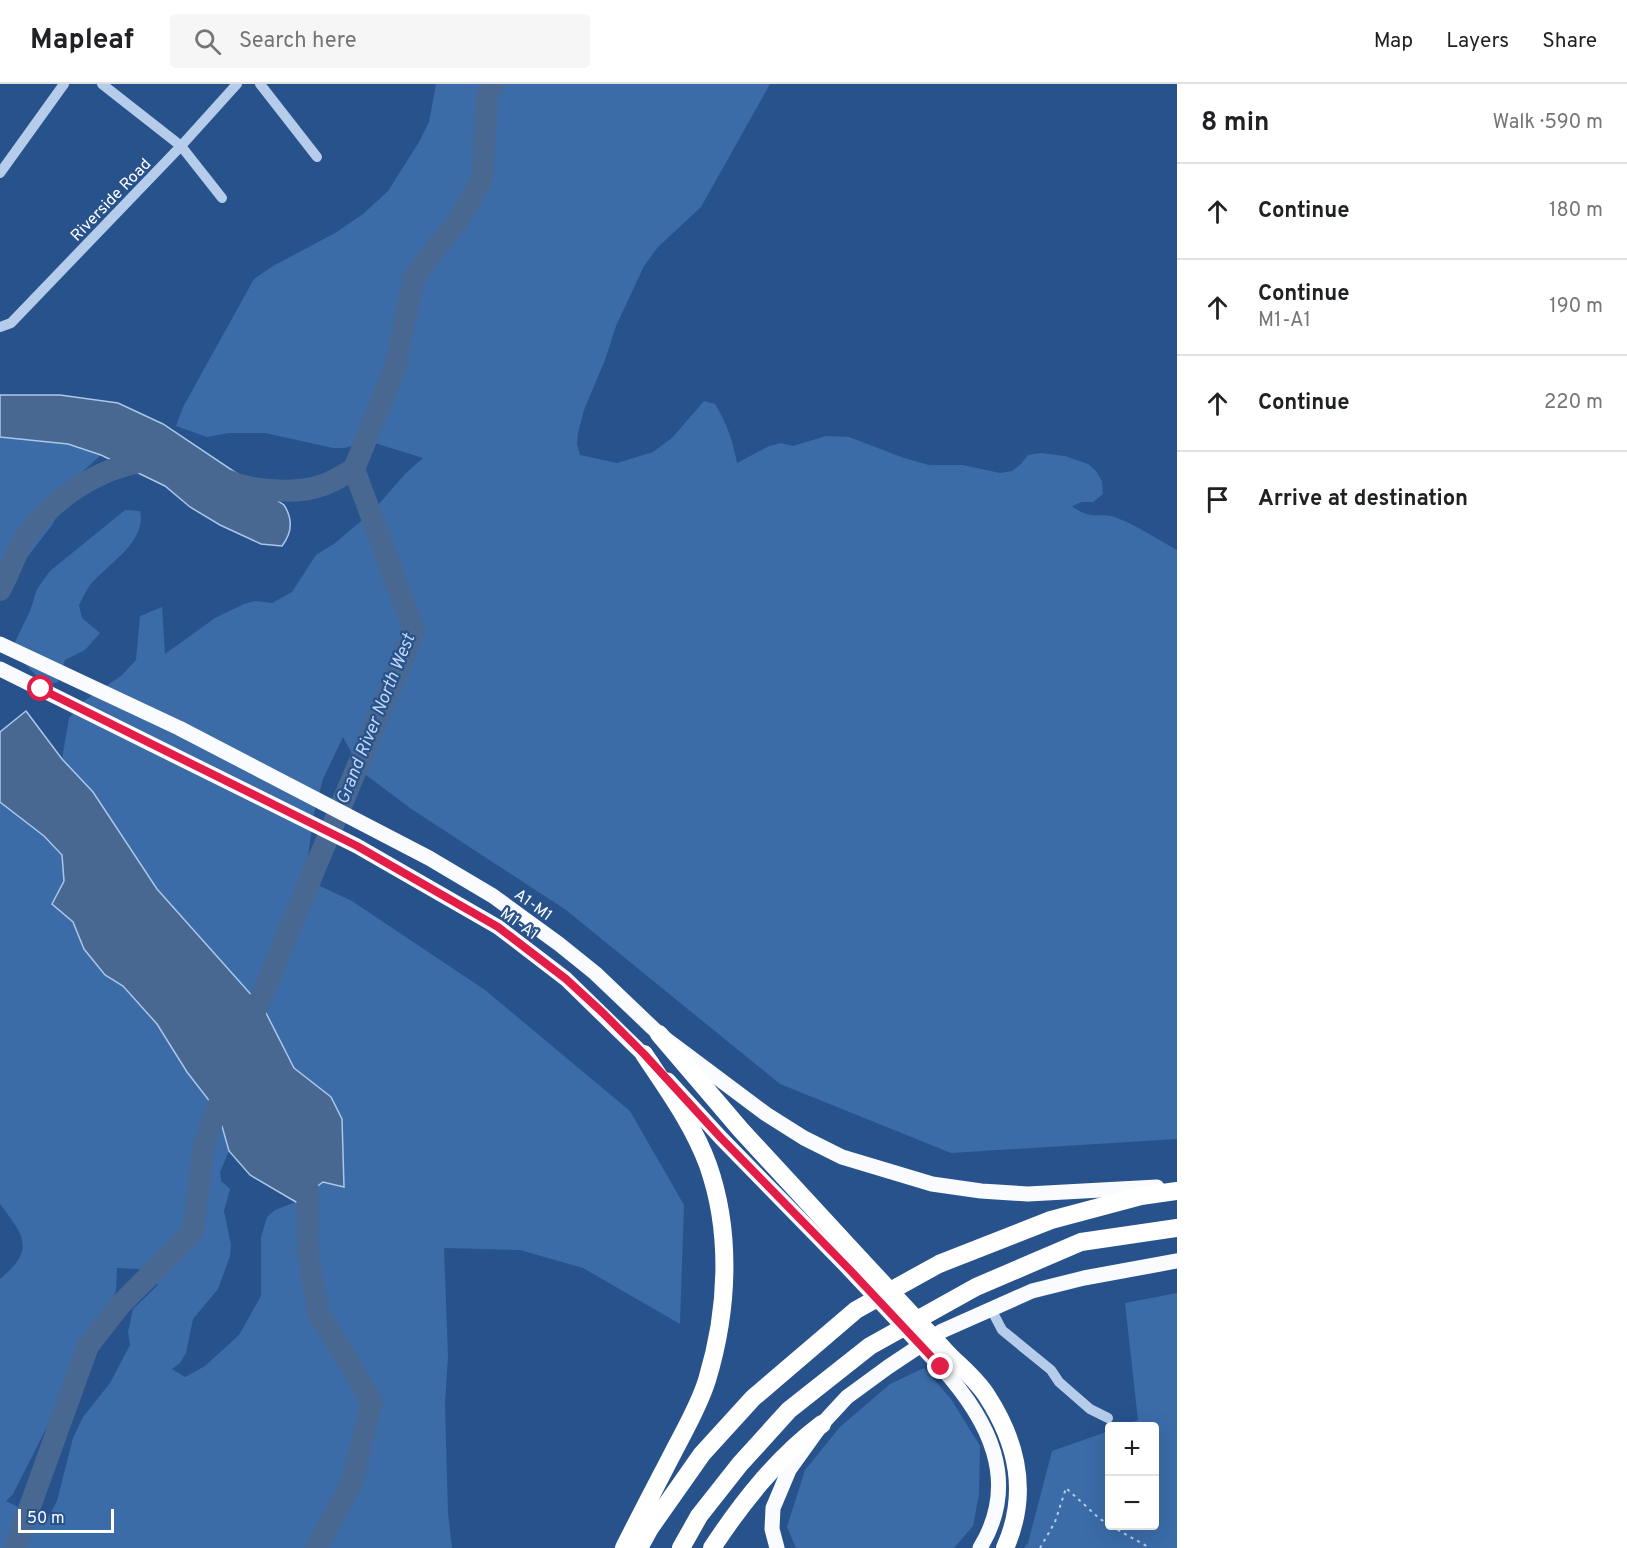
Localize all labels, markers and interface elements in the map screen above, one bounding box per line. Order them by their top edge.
search box [170,14,590,68]
text: Mapleaf [30,23,134,59]
icon: search [191,25,224,58]
text: Search here [239,28,357,55]
text: Map [1374,28,1413,55]
text: Layers [1446,28,1509,55]
text: Share [1542,28,1597,55]
text: 8 min [1201,107,1269,140]
text: Walk · 590 m [1492,110,1603,136]
street label: Riverside Road [67,155,156,246]
icon: ahead [1201,195,1234,228]
text: Continue [1258,198,1349,225]
text: 180 m [1549,198,1603,224]
text: Continue [1258,281,1349,308]
icon: ahead [1201,291,1234,324]
text: 190 m [1549,294,1603,320]
text: M1-A1 [1258,308,1311,334]
icon: ahead [1201,387,1234,420]
text: Continue [1258,390,1349,417]
text: 220 m [1544,390,1603,416]
icon: arrive [1201,483,1234,516]
text: Arrive at destination [1258,486,1468,513]
water label: Grand River North West [332,629,422,808]
route start [27,675,53,701]
street label: A1-M1 [510,885,556,926]
street label: M1-A1 [496,904,542,945]
route end [927,1353,953,1379]
map controls [1105,1422,1159,1530]
button: + [1105,1422,1159,1476]
button: − [1105,1476,1159,1530]
scale bar [18,1506,114,1534]
text: 50 m [27,1509,65,1529]

